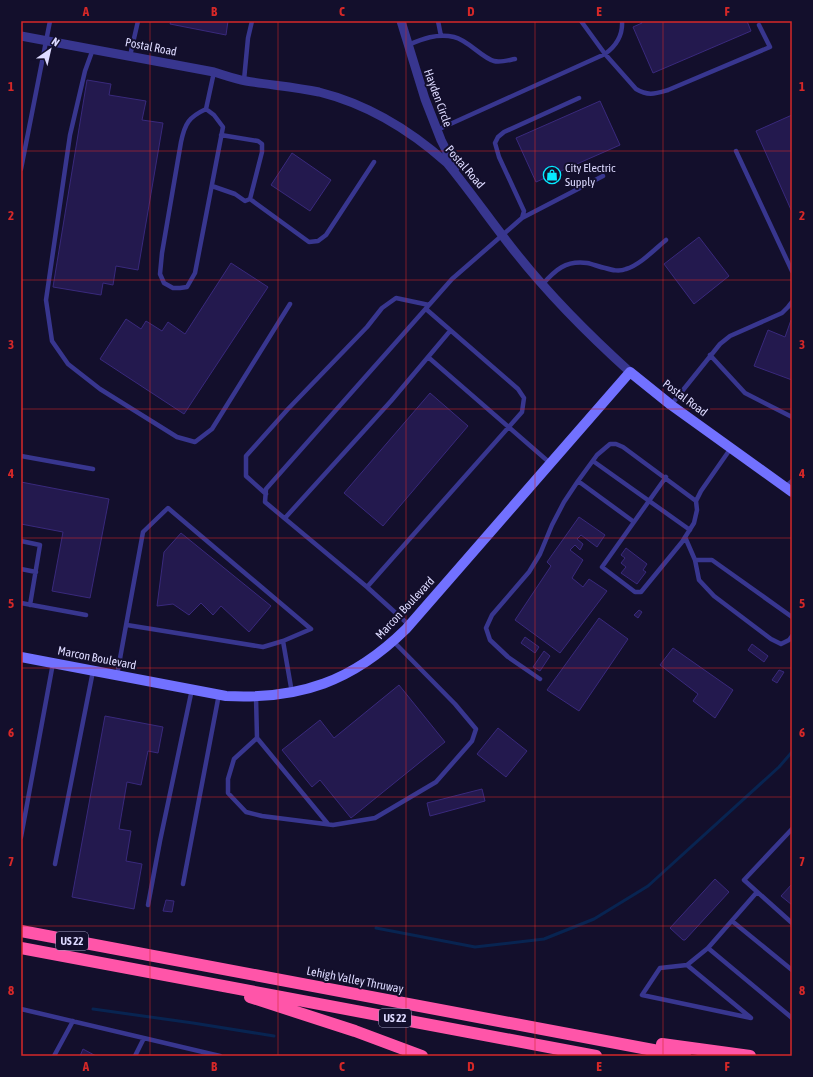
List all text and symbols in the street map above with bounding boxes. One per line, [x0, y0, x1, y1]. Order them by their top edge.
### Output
text: A [82, 4, 90, 19]
text: B [211, 4, 218, 19]
text: C [339, 4, 345, 19]
text: D [467, 4, 475, 19]
text: E [596, 4, 602, 19]
text: F [724, 4, 730, 19]
north arrow [30, 30, 70, 70]
text: N [50, 35, 62, 49]
street label: Postal Road [124, 35, 178, 59]
street label: Hayden Circle [421, 67, 455, 129]
text: 1 [8, 79, 14, 94]
text: 1 [799, 79, 805, 94]
street label: Postal Road [443, 143, 487, 191]
place label: City Electric Supply [565, 161, 616, 189]
shop icon: City Electric Supply [542, 165, 562, 185]
text: 2 [8, 208, 14, 223]
text: 2 [799, 208, 805, 223]
text: 3 [8, 337, 14, 352]
text: 3 [799, 337, 805, 352]
street label: Postal Road [660, 377, 710, 419]
text: 4 [7, 466, 14, 481]
text: 4 [798, 466, 805, 481]
street label: Marcon Boulevard [373, 574, 437, 642]
text: 5 [8, 596, 14, 611]
text: 5 [799, 596, 805, 611]
street label: Marcon Boulevard [56, 644, 138, 672]
text: 6 [8, 725, 14, 740]
text: 6 [799, 725, 805, 740]
text: 7 [8, 854, 14, 869]
text: 7 [799, 854, 805, 869]
road number: US 22 [56, 932, 88, 950]
street label: Lehigh Valley Thruway [305, 964, 405, 996]
text: 8 [8, 983, 14, 998]
text: 8 [799, 983, 805, 998]
road number: US 22 [379, 1009, 411, 1027]
text: A [82, 1059, 90, 1074]
text: B [211, 1059, 218, 1074]
text: C [339, 1059, 345, 1074]
text: D [467, 1059, 475, 1074]
text: E [596, 1059, 602, 1074]
text: F [724, 1059, 730, 1074]

